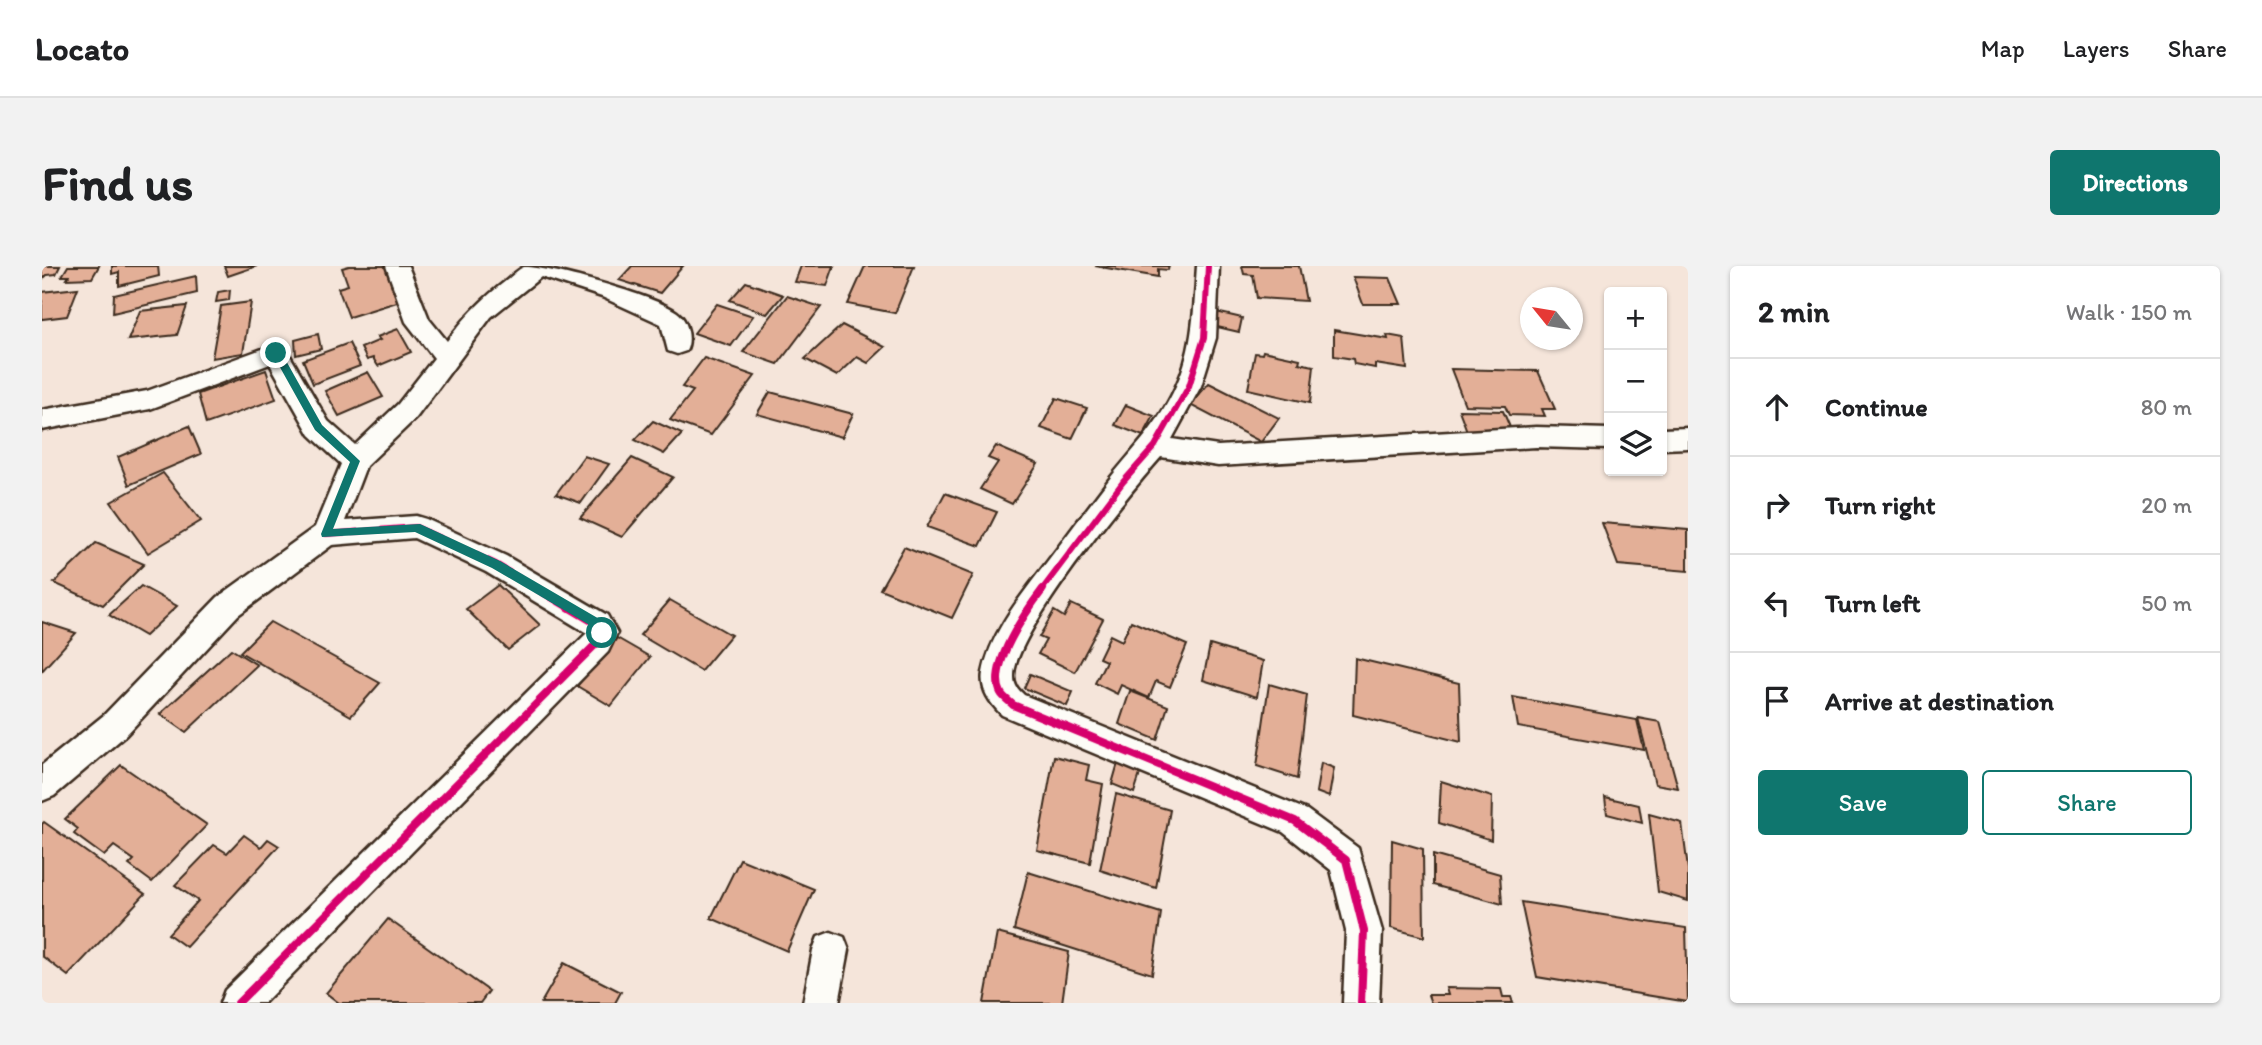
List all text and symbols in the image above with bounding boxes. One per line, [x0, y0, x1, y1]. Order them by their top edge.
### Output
text: Locato [35, 29, 129, 68]
text: Map [1981, 34, 2025, 63]
text: Layers [2063, 34, 2130, 63]
text: Share [2168, 34, 2227, 63]
button: Directions [2050, 150, 2220, 215]
text: Find us [42, 153, 193, 212]
north arrow [1520, 287, 1583, 350]
map controls [1604, 287, 1667, 476]
button: + [1604, 287, 1667, 350]
text: 2 min [1758, 293, 1829, 330]
text: Walk · 150 m [2066, 298, 2192, 326]
route end [260, 337, 291, 368]
button: − [1604, 350, 1667, 413]
icon: ahead [1758, 388, 1796, 426]
text: Continue [1825, 391, 1928, 423]
text: 80 m [2141, 393, 2192, 421]
button: layers [1604, 413, 1667, 476]
icon: right [1758, 486, 1796, 524]
text: Turn right [1825, 489, 1936, 521]
text: 20 m [2141, 491, 2192, 519]
icon: left [1758, 584, 1796, 622]
text: Turn left [1825, 587, 1921, 619]
text: 50 m [2141, 589, 2192, 617]
route start [586, 617, 617, 648]
icon: arrive [1758, 682, 1796, 720]
text: Arrive at destination [1825, 685, 2054, 717]
button: Save [1758, 770, 1968, 835]
button: Share [1982, 770, 2192, 835]

